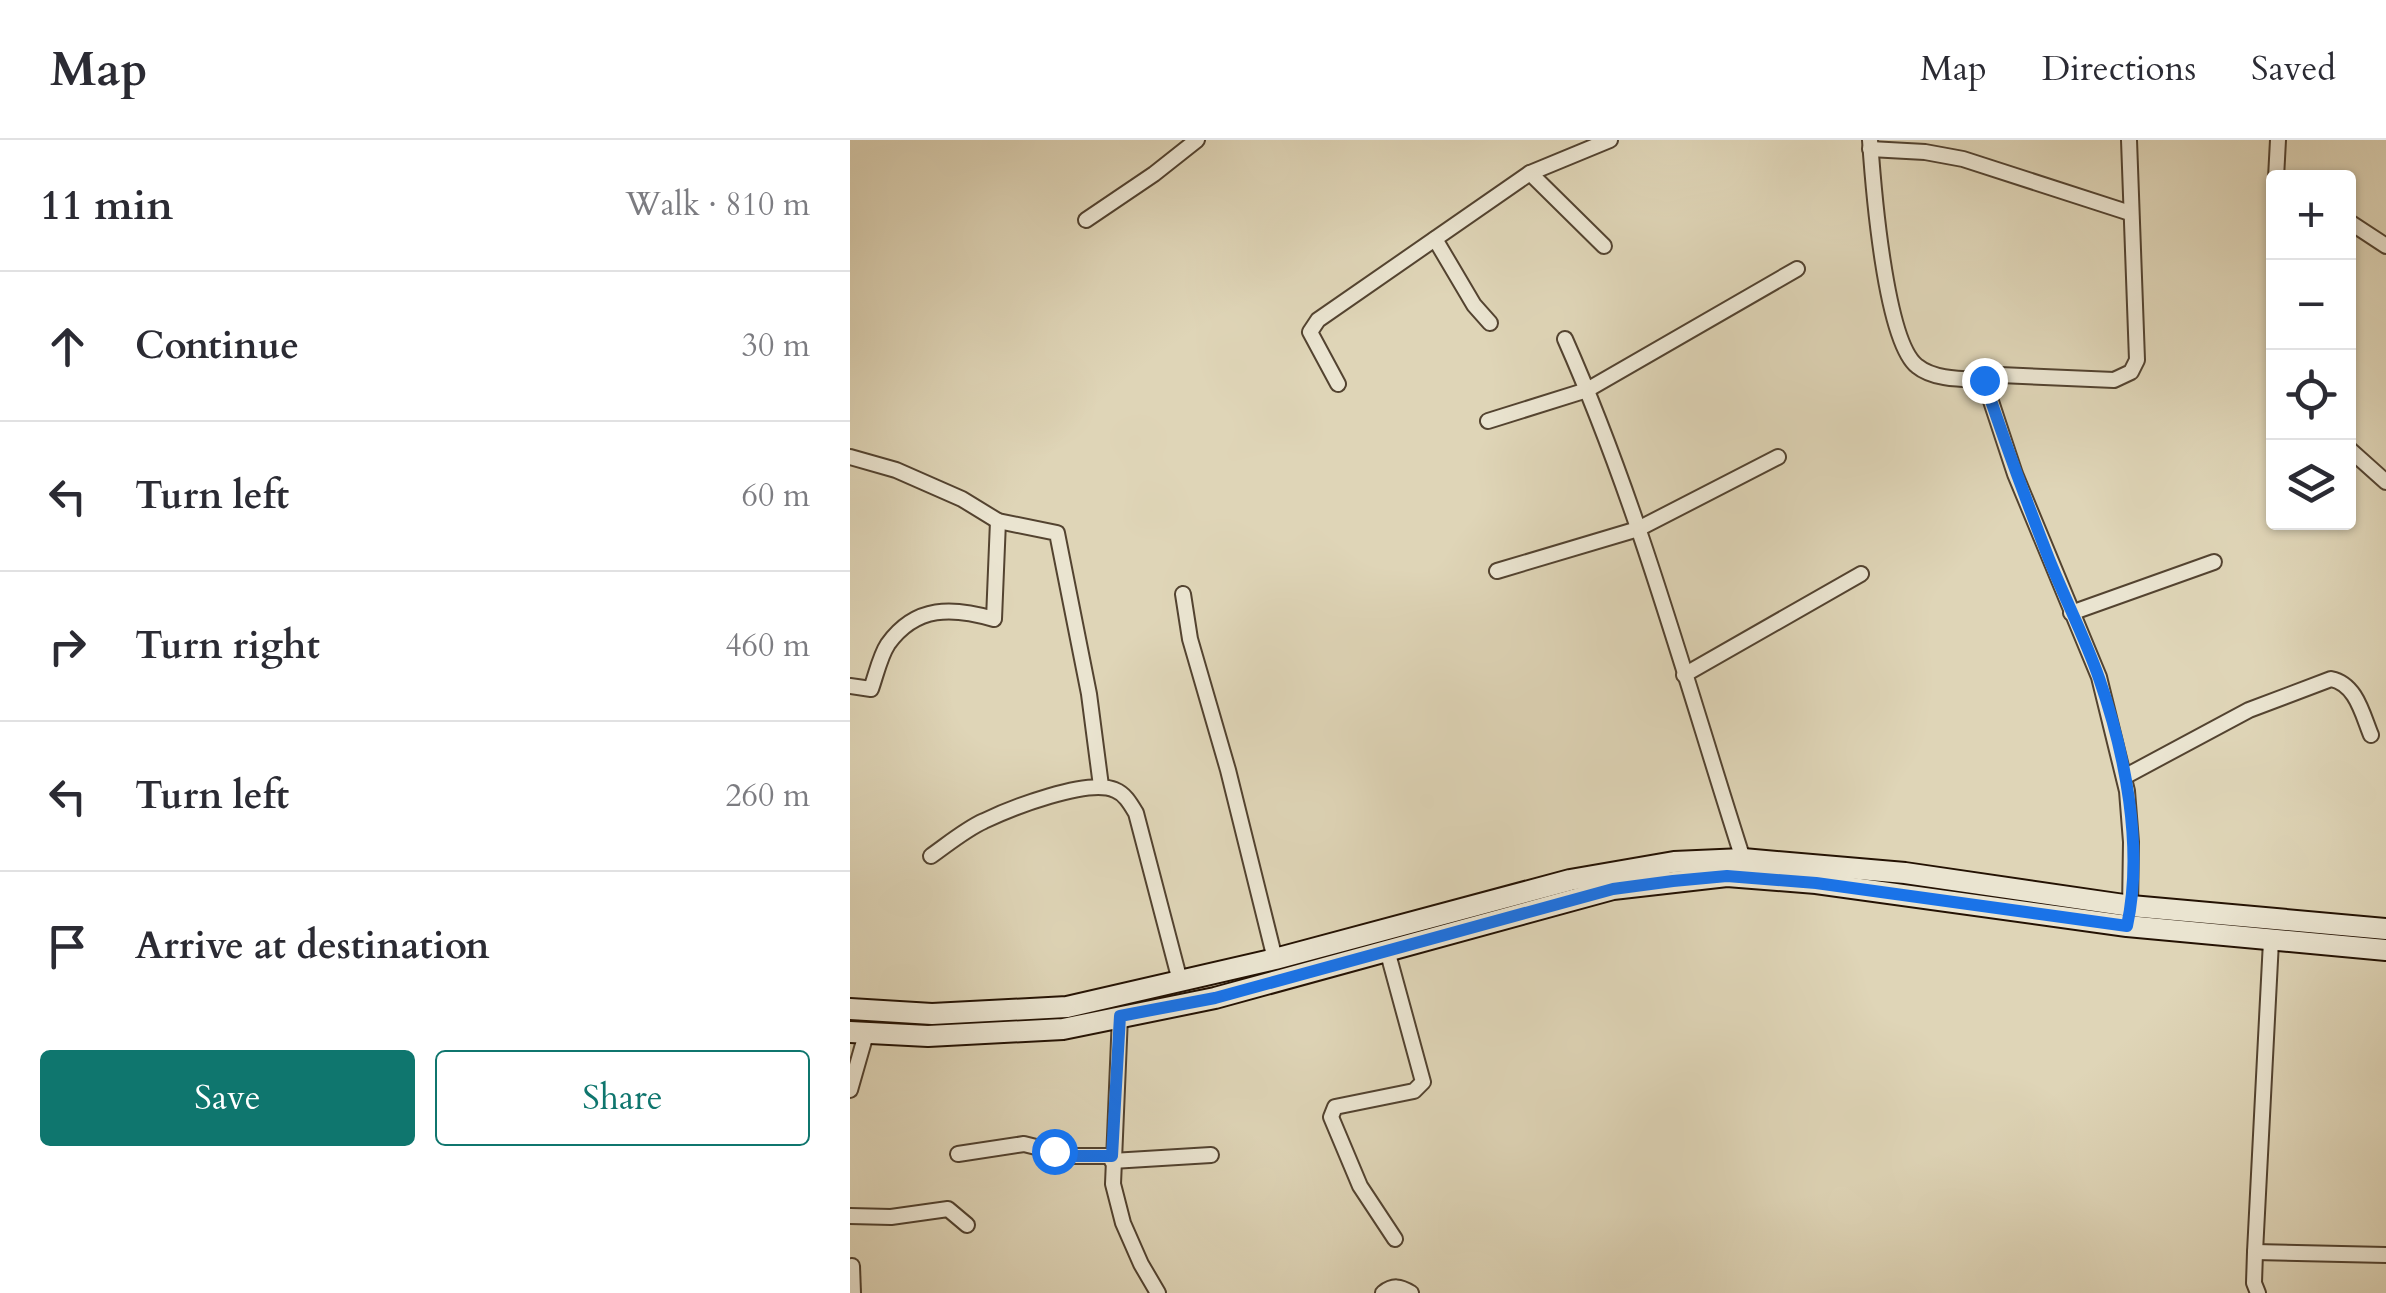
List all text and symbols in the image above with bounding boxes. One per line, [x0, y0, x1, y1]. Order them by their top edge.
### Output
text: Map [50, 37, 148, 102]
text: Map [1920, 45, 1987, 93]
text: Directions [2042, 45, 2196, 93]
text: Saved [2251, 45, 2336, 93]
map controls [2266, 170, 2356, 530]
button: + [2266, 170, 2356, 260]
text: 11 min [40, 177, 173, 234]
text: Walk · 810 m [625, 183, 810, 227]
button: − [2266, 260, 2356, 350]
icon: ahead [40, 319, 95, 374]
text: Continue [135, 320, 299, 372]
text: 30 m [742, 324, 810, 368]
button: locate [2266, 350, 2356, 440]
route end [1962, 358, 2008, 404]
button: layers [2266, 440, 2356, 530]
icon: left [40, 469, 95, 524]
text: Turn left [135, 470, 289, 522]
text: 60 m [742, 474, 810, 518]
icon: right [40, 619, 95, 674]
text: Turn right [135, 620, 320, 672]
text: 460 m [725, 624, 810, 668]
icon: left [40, 769, 95, 824]
text: Turn left [135, 770, 289, 822]
text: 260 m [725, 774, 810, 818]
icon: arrive [40, 919, 95, 974]
text: Arrive at destination [135, 920, 490, 972]
button: Save [40, 1050, 415, 1146]
button: Share [435, 1050, 810, 1146]
route start [1032, 1129, 1078, 1175]

